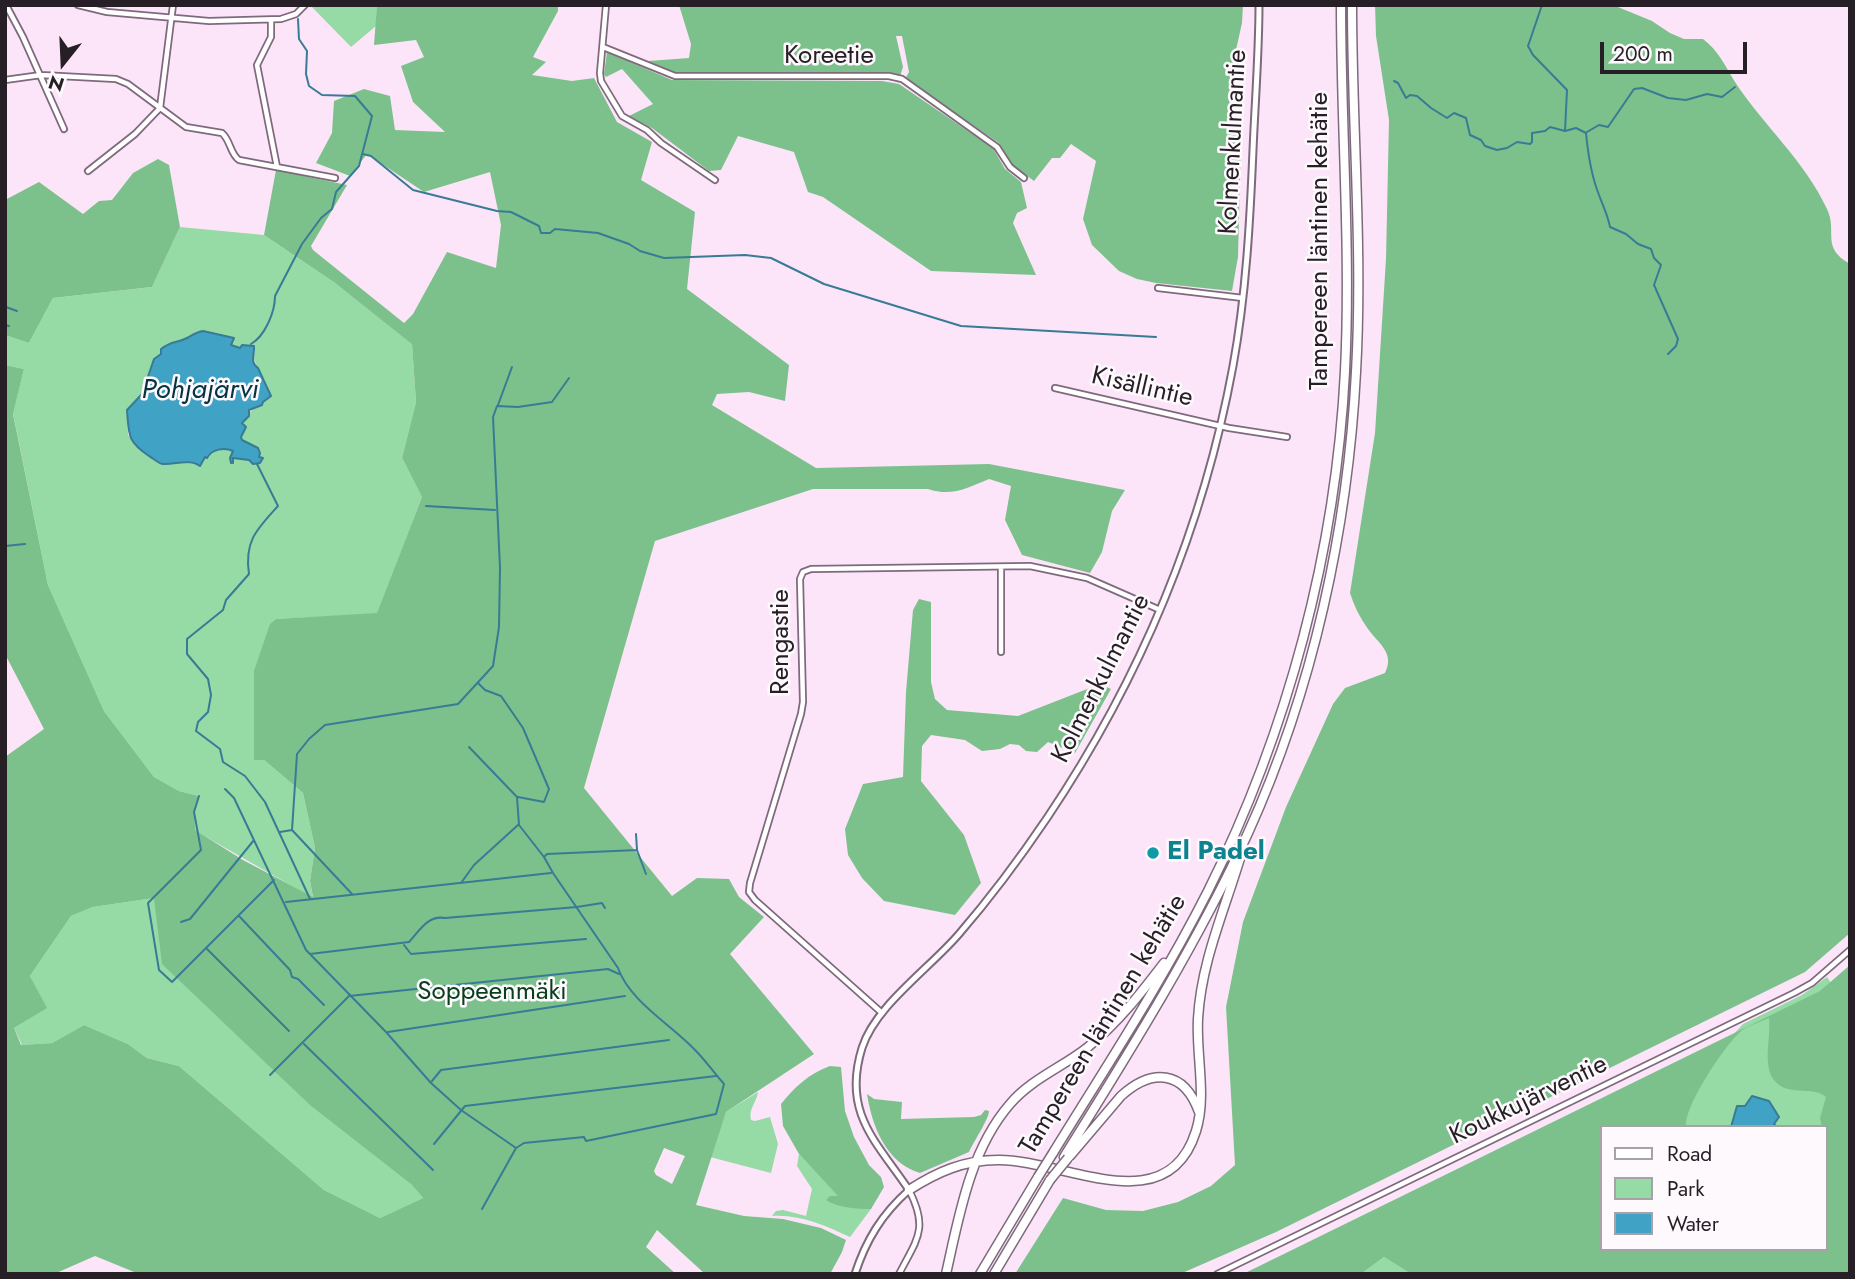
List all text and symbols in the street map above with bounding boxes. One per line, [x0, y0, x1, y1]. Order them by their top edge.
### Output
north arrow [28, 28, 98, 98]
scale bar [1603, 28, 1750, 72]
text: 200 m [1613, 39, 1673, 69]
street label: Koreetie [784, 41, 874, 73]
street label: Kolmenkulmantie [1214, 49, 1254, 235]
text: N [45, 68, 68, 99]
street label: Tampereen läntinen kehätie [1305, 92, 1337, 390]
street label: Kisällintie [1088, 361, 1196, 415]
water label: Pohjajärvi [142, 374, 258, 408]
street label: Rengastie [766, 589, 798, 695]
street label: Kolmenkulmantie [1046, 589, 1158, 769]
place label: El Padel [1167, 837, 1265, 869]
marker: El Padel [1145, 845, 1161, 861]
street label: Tampereen läntinen kehätie [1014, 889, 1194, 1161]
park label: Soppeenmäki [417, 977, 567, 1009]
street label: Koukkujärventie [1445, 1049, 1613, 1153]
legend [1600, 1125, 1827, 1251]
text: Road [1667, 1139, 1712, 1169]
text: Park [1667, 1174, 1704, 1204]
text: Water [1667, 1209, 1719, 1239]

